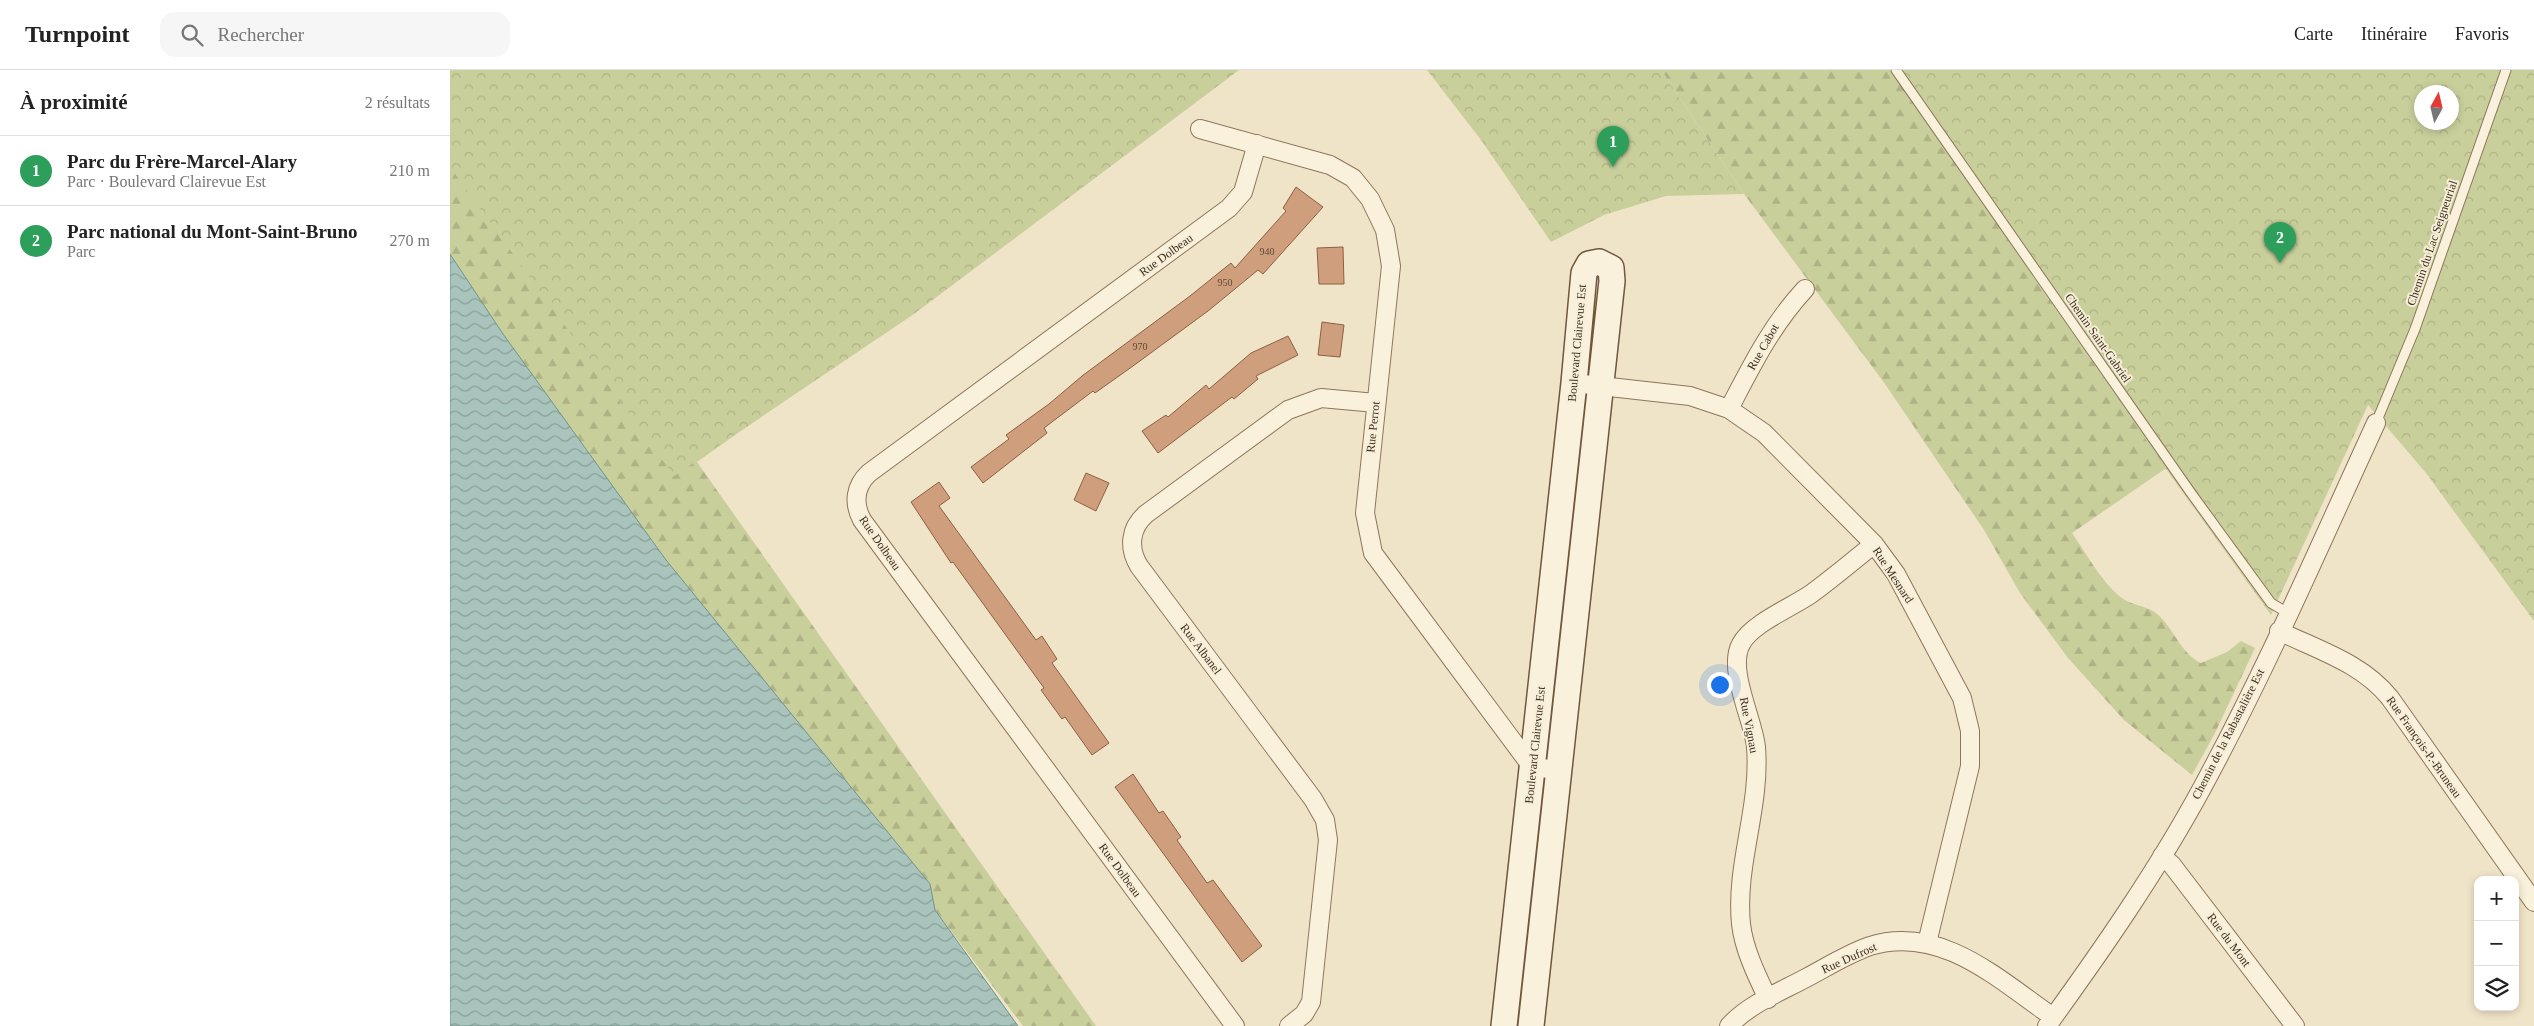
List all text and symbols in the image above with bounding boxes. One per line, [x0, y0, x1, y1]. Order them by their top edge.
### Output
search box [160, 12, 510, 57]
text: Turnpoint [25, 21, 130, 47]
icon: search [178, 21, 206, 49]
text: Rechercher [218, 24, 304, 45]
text: Carte [2294, 24, 2333, 44]
text: Itinéraire [2361, 24, 2427, 44]
text: Favoris [2455, 24, 2509, 44]
north arrow [2414, 85, 2459, 130]
text: À proximité [20, 90, 128, 114]
text: 2 résultats [365, 94, 430, 111]
pin: 1 [1597, 126, 1629, 167]
text: Parc du Frère-Marcel-Alary [67, 151, 297, 172]
text: 1 [32, 162, 40, 179]
text: 210 m [390, 162, 430, 179]
text: Parc · Boulevard Clairevue Est [67, 173, 266, 190]
street label: Chemin du Lac Seigneurial [2404, 178, 2460, 308]
text: Parc national du Mont-Saint-Bruno [67, 221, 358, 242]
pin: 2 [2264, 222, 2296, 263]
street label: Rue Dolbeau [1136, 231, 1196, 279]
text: 2 [32, 232, 40, 249]
text: 270 m [390, 232, 430, 249]
text: Parc [67, 243, 95, 260]
house number: 940 [1260, 246, 1275, 257]
house number: 950 [1218, 277, 1233, 288]
street label: Boulevard Clairevue Est [1565, 283, 1589, 402]
street label: Chemin Saint-Gabriel [2062, 291, 2134, 386]
street label: Rue Cabot [1744, 321, 1782, 373]
house number: 970 [1133, 341, 1148, 352]
street label: Rue Perrot [1363, 400, 1383, 453]
street label: Rue Dolbeau [856, 513, 904, 573]
street label: Rue Mesnard [1870, 544, 1916, 606]
street label: Rue Albanel [1177, 621, 1225, 678]
street label: Chemin de la Rabastalière Est [2189, 666, 2267, 802]
your location [1707, 672, 1733, 698]
street label: Boulevard Clairevue Est [1522, 685, 1548, 804]
street label: Rue François-P.-Bruneau [2384, 694, 2464, 800]
street label: Rue Vignau [1737, 696, 1761, 754]
street label: Rue Dolbeau [1096, 840, 1144, 900]
map controls [2474, 876, 2519, 1011]
button: + [2474, 876, 2519, 921]
street label: Rue du Mont [2204, 910, 2254, 970]
button: − [2474, 921, 2519, 966]
street label: Rue Dufrost [1819, 939, 1879, 976]
button: layers [2474, 966, 2519, 1011]

